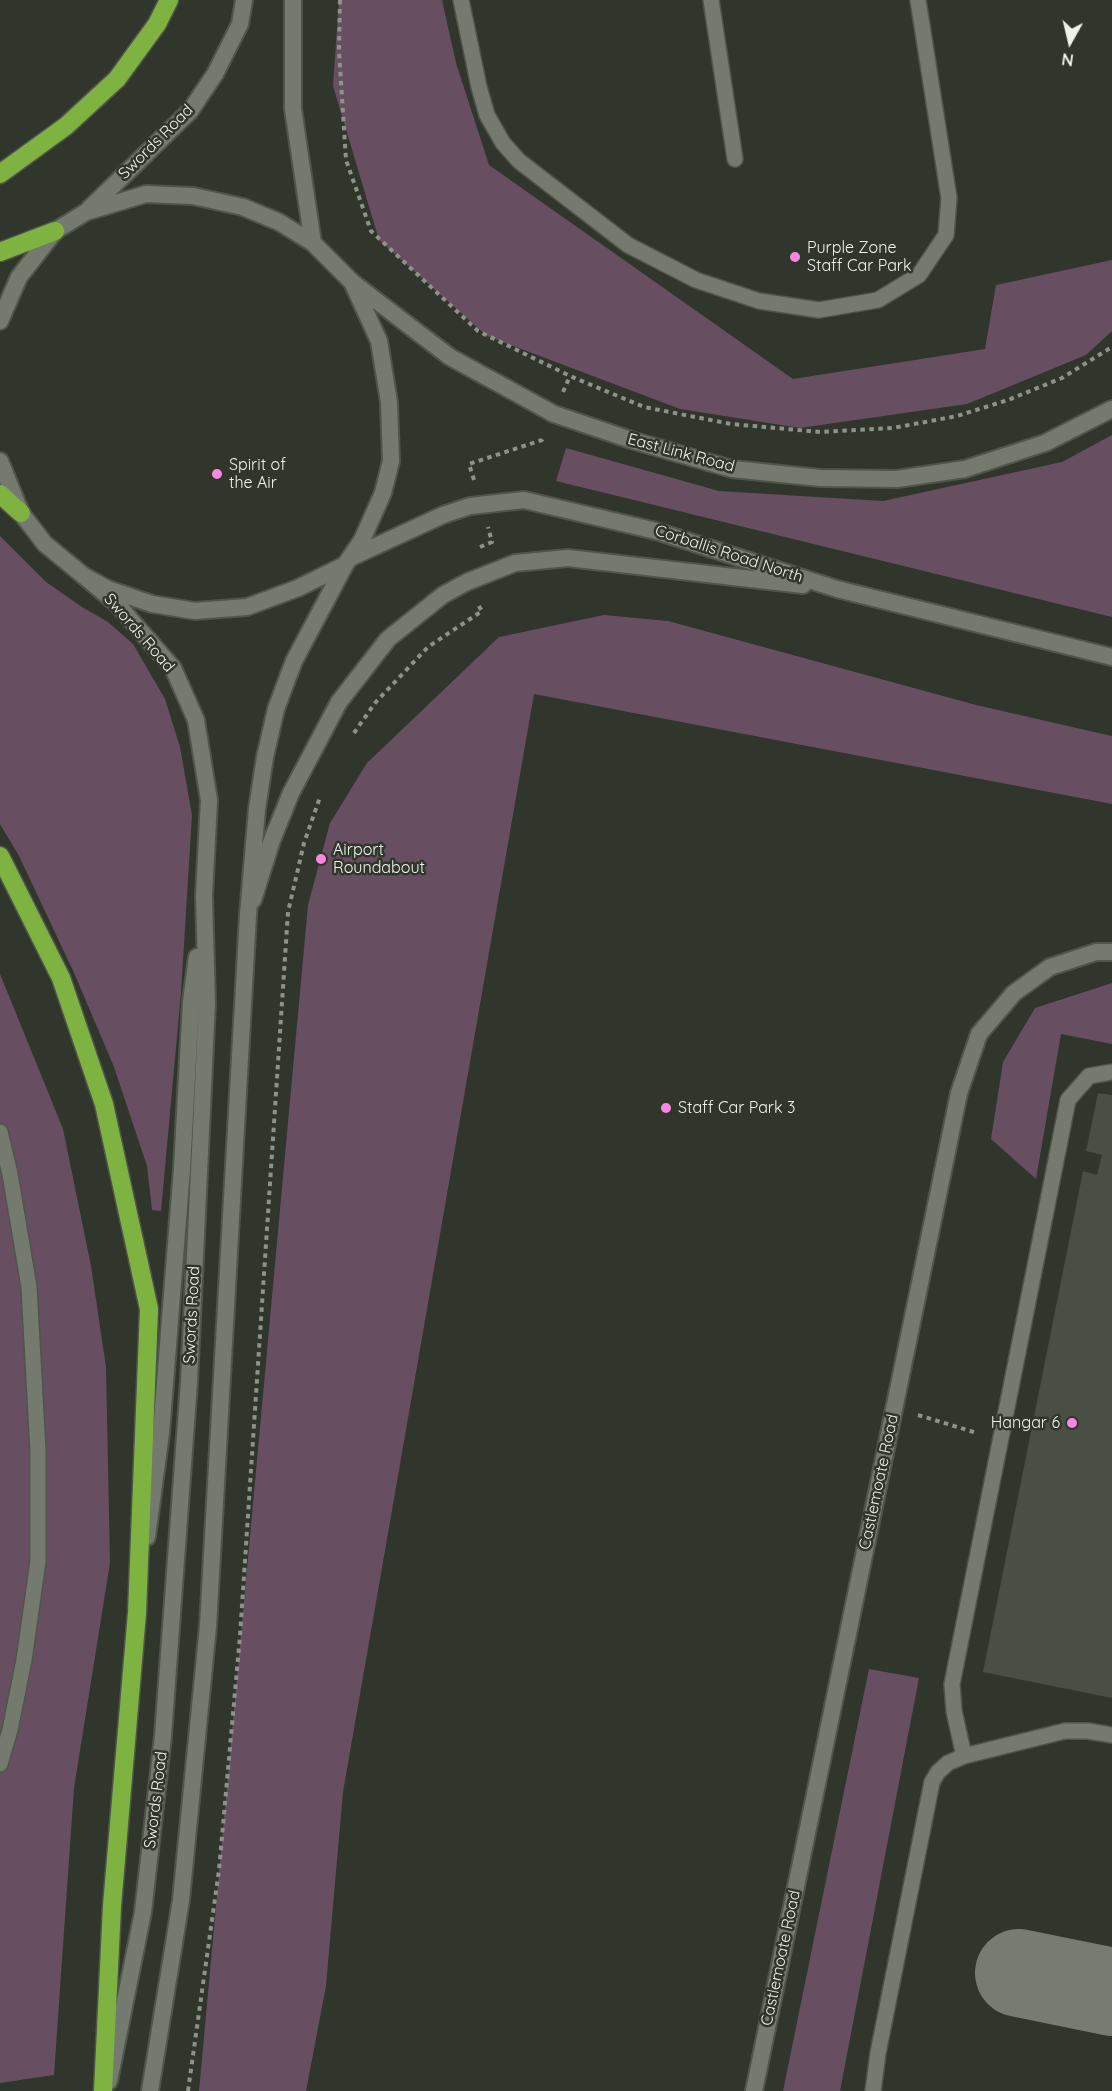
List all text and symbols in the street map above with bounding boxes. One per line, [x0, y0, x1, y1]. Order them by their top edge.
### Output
north arrow [1040, 12, 1100, 72]
text: N [1060, 49, 1075, 71]
street label: Swords Road [115, 101, 197, 183]
place label: Purple Zone Staff Car Park [807, 238, 912, 276]
marker: Purple Zone Staff Car Park [788, 250, 802, 264]
street label: East Link Road [625, 430, 737, 476]
place label: Spirit of the Air [229, 455, 286, 493]
marker: Spirit of the Air [210, 467, 224, 481]
street label: Corballis Road North [653, 521, 805, 587]
street label: Swords Road [100, 590, 178, 676]
place label: Airport Roundabout [333, 840, 425, 878]
marker: Airport Roundabout [314, 852, 328, 866]
place label: Staff Car Park 3 [678, 1098, 795, 1118]
marker: Staff Car Park 3 [659, 1101, 673, 1115]
street label: Swords Road [180, 1266, 204, 1364]
street label: Castlemoate Road [855, 1412, 903, 1552]
place label: Hangar 6 [991, 1413, 1060, 1433]
marker: Hangar 6 [1065, 1416, 1079, 1430]
street label: Swords Road [141, 1750, 171, 1850]
street label: Castlemoate Road [757, 1888, 805, 2028]

